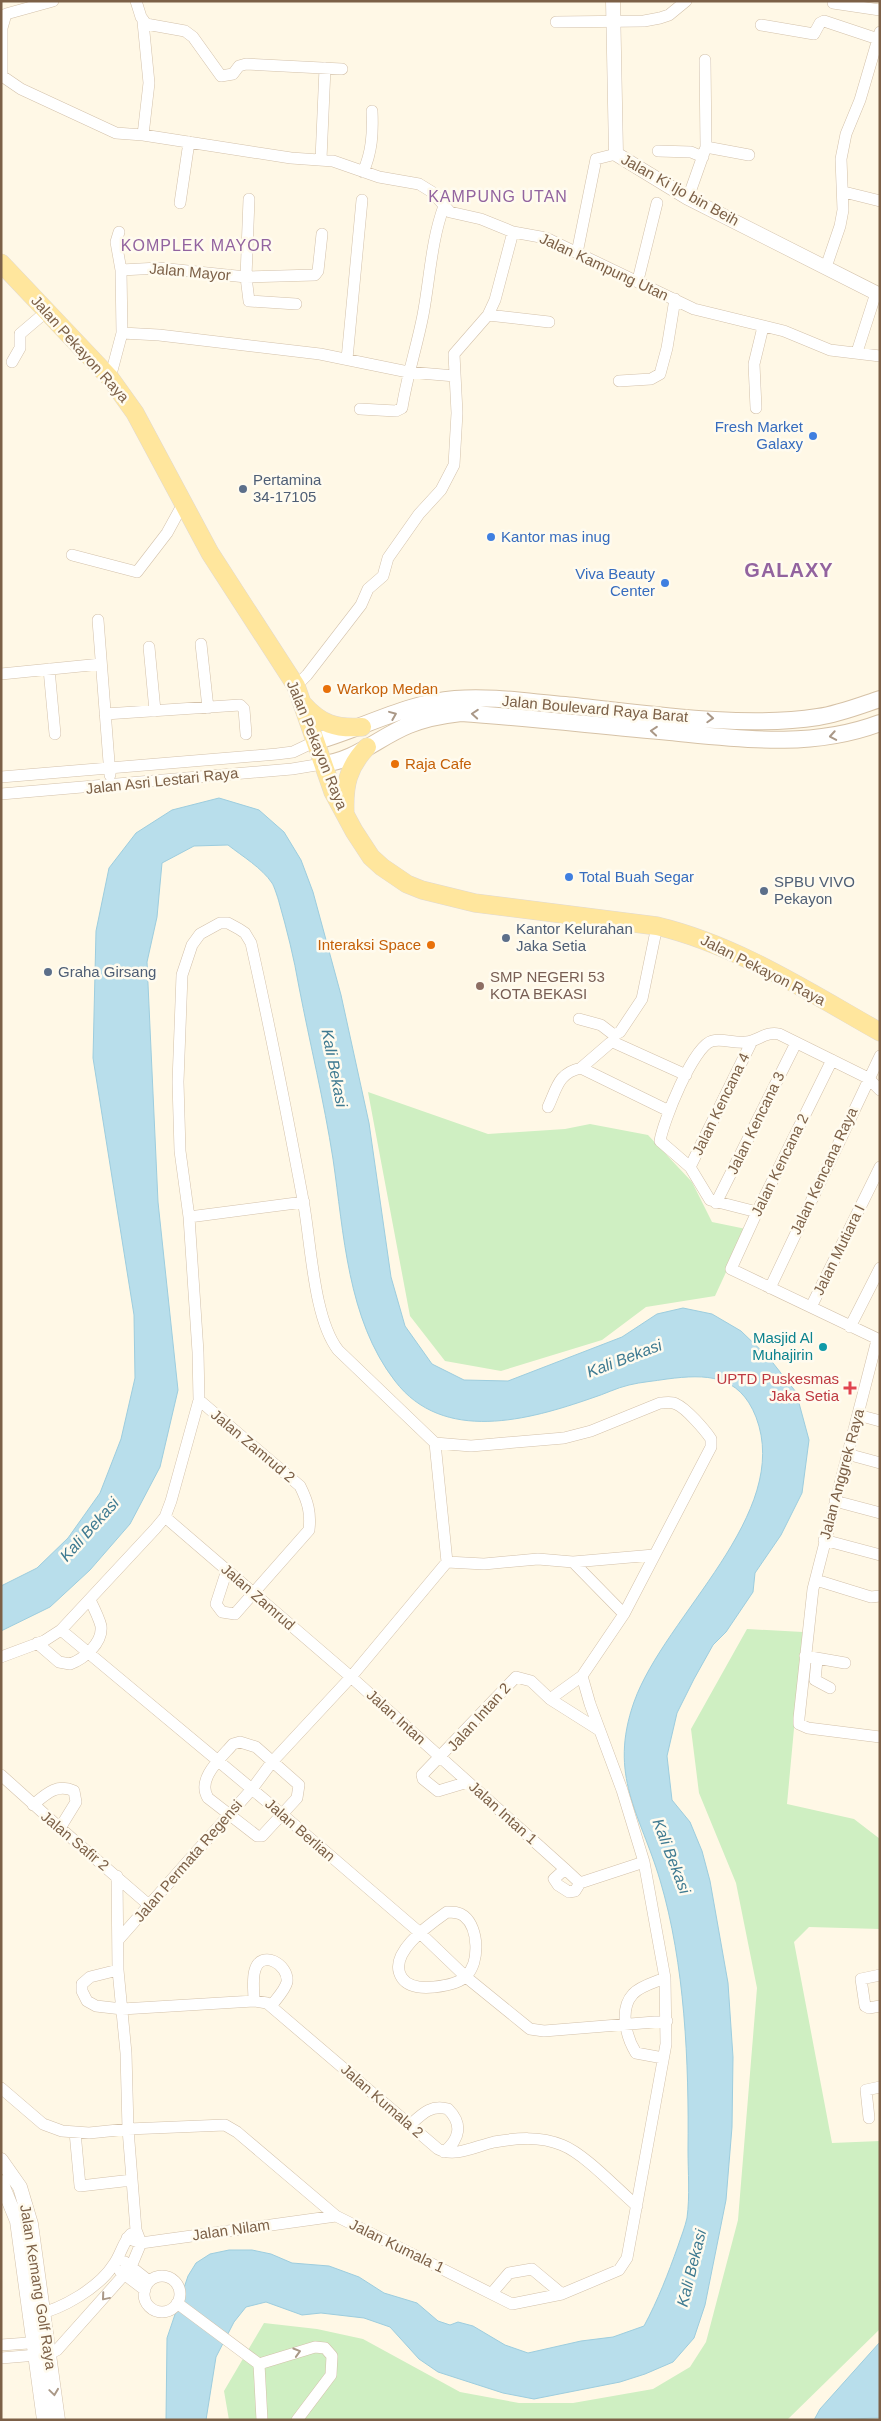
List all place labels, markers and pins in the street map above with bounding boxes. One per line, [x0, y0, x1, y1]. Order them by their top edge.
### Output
place label: Fresh Market Galaxy [715, 418, 804, 452]
marker: Fresh Market Galaxy [807, 430, 819, 442]
place label: Pertamina 34-17105 [253, 471, 322, 505]
marker: Pertamina 34-17105 [237, 483, 249, 495]
place label: Kantor mas inug [501, 528, 610, 545]
marker: Kantor mas inug [485, 531, 497, 543]
place label: Viva Beauty Center [575, 565, 655, 599]
marker: Viva Beauty Center [659, 577, 671, 589]
place label: Warkop Medan [337, 680, 438, 697]
marker: Warkop Medan [321, 683, 333, 695]
place label: Raja Cafe [405, 755, 472, 772]
marker: Raja Cafe [389, 758, 401, 770]
place label: Total Buah Segar [579, 868, 694, 885]
marker: Total Buah Segar [563, 871, 575, 883]
place label: SPBU VIVO Pekayon [774, 873, 855, 907]
marker: SPBU VIVO Pekayon [758, 885, 770, 897]
place label: Kantor Kelurahan Jaka Setia [516, 920, 633, 954]
marker: Kantor Kelurahan Jaka Setia [500, 932, 512, 944]
place label: Interaksi Space [318, 936, 421, 953]
marker: Interaksi Space [425, 939, 437, 951]
place label: Graha Girsang [58, 963, 156, 980]
marker: Graha Girsang [42, 966, 54, 978]
place label: SMP NEGERI 53 KOTA BEKASI [490, 968, 605, 1002]
marker: SMP NEGERI 53 KOTA BEKASI [474, 980, 486, 992]
place label: Masjid Al Muhajirin [752, 1329, 813, 1363]
marker: Masjid Al Muhajirin [817, 1341, 829, 1353]
place label: UPTD Puskesmas Jaka Setia [716, 1370, 840, 1404]
marker: UPTD Puskesmas Jaka Setia [843, 1381, 857, 1395]

